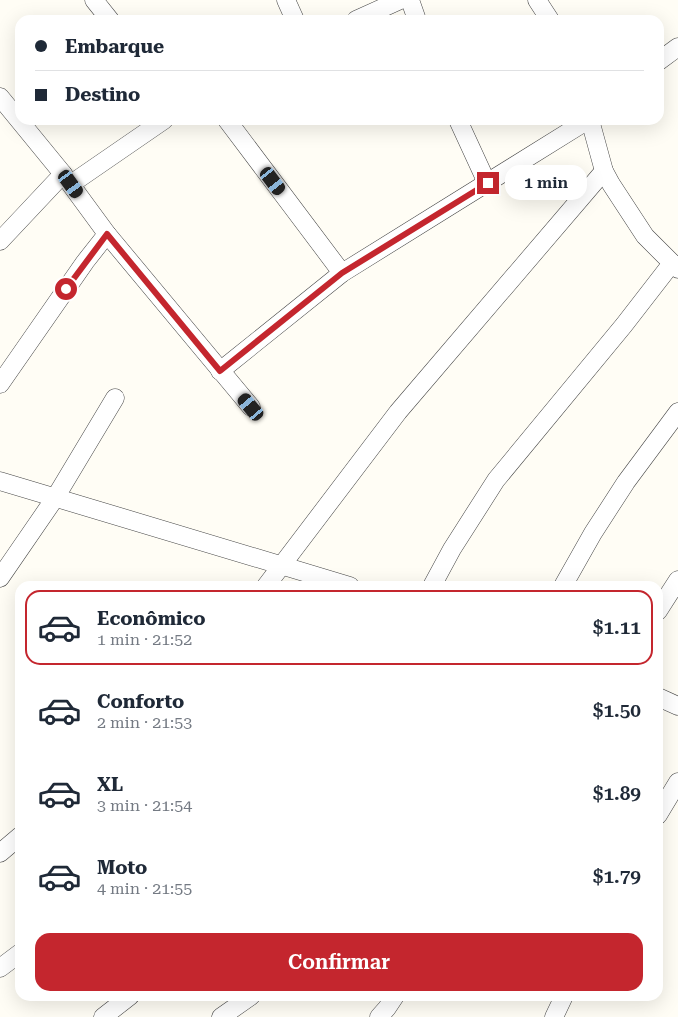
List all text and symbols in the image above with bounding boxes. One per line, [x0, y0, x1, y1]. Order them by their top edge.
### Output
text: Embarque [65, 35, 164, 58]
text: Destino [65, 83, 140, 106]
car [257, 165, 288, 197]
callout: 1 min [506, 166, 588, 200]
car [56, 167, 85, 201]
route end [477, 172, 499, 194]
text: 1 min [524, 173, 568, 192]
route start [55, 278, 77, 300]
car [235, 391, 266, 423]
icon: car [37, 605, 82, 650]
text: Econômico [97, 607, 205, 630]
text: $1.11 [593, 616, 641, 639]
text: 1 min · 21:52 [97, 630, 192, 649]
icon: car [37, 688, 82, 733]
text: Conforto [97, 690, 184, 713]
text: $1.50 [593, 699, 641, 722]
text: 2 min · 21:53 [97, 713, 192, 732]
icon: car [37, 771, 82, 816]
text: XL [97, 773, 123, 796]
text: $1.89 [593, 782, 641, 805]
text: 3 min · 21:54 [97, 796, 192, 815]
icon: car [37, 854, 82, 899]
text: Moto [97, 856, 147, 879]
text: $1.79 [593, 865, 641, 888]
text: 4 min · 21:55 [97, 879, 192, 898]
button: Confirmar [35, 933, 643, 991]

